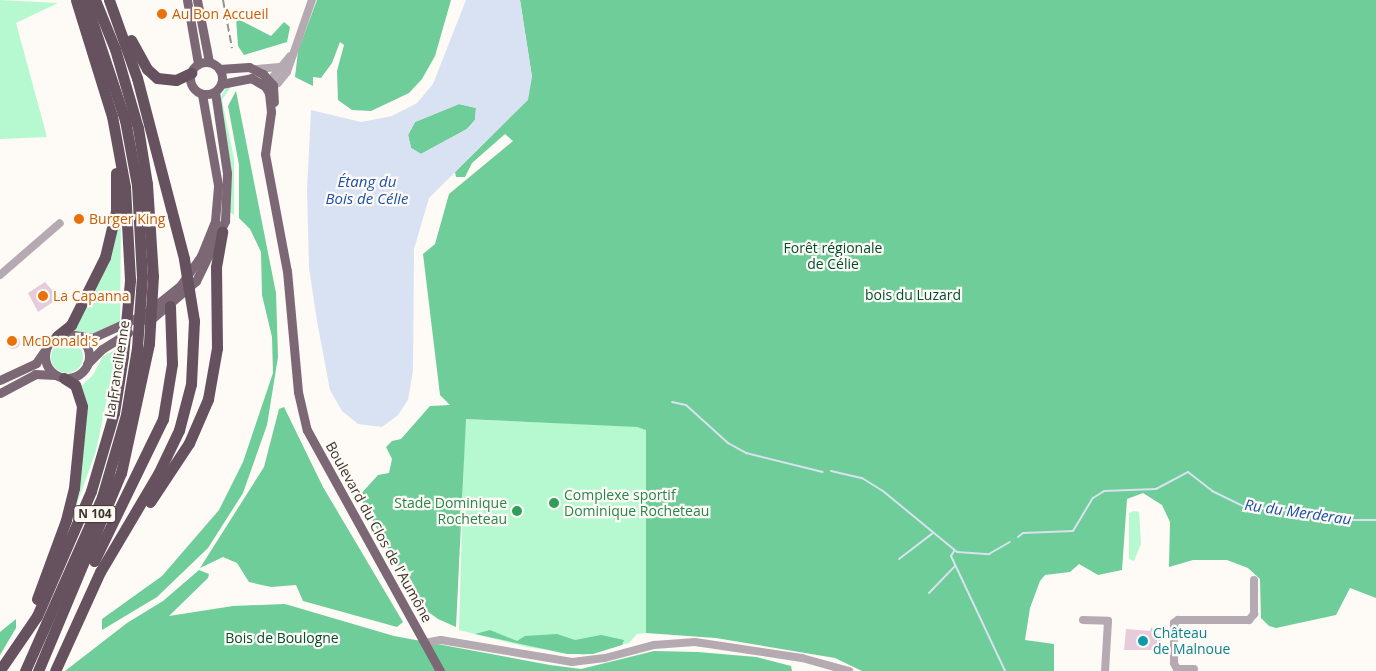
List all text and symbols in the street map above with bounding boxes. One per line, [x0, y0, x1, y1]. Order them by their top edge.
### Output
place label: Au Bon Accueil [172, 6, 269, 22]
marker: Au Bon Accueil [156, 8, 168, 20]
water label: Étang du Bois de Célie [326, 172, 408, 207]
place label: Burger King [89, 211, 165, 227]
marker: Burger King [73, 213, 85, 225]
park label: Forêt régionale de Célie [784, 240, 882, 272]
park label: bois du Luzard [865, 287, 961, 303]
place label: La Capanna [53, 288, 130, 304]
marker: La Capanna [37, 290, 49, 302]
street label: La Francilienne [101, 319, 133, 419]
place label: McDonald's [22, 333, 98, 349]
marker: McDonald's [6, 335, 18, 347]
street label: Boulevard du Clos de l'Aumône [322, 439, 436, 625]
place label: Complexe sportif Dominique Rocheteau [564, 487, 709, 520]
place label: Stade Dominique Rocheteau [394, 495, 507, 528]
water label: Ru du Merderau [1244, 496, 1352, 528]
marker: Complexe sportif Dominique Rocheteau [548, 497, 560, 509]
road number: N 104 [72, 504, 118, 524]
marker: Stade Dominique Rocheteau [511, 505, 523, 517]
place label: Château de Malnoue [1153, 625, 1230, 658]
park label: Bois de Boulogne [225, 630, 339, 646]
marker: Château de Malnoue [1137, 635, 1149, 647]

